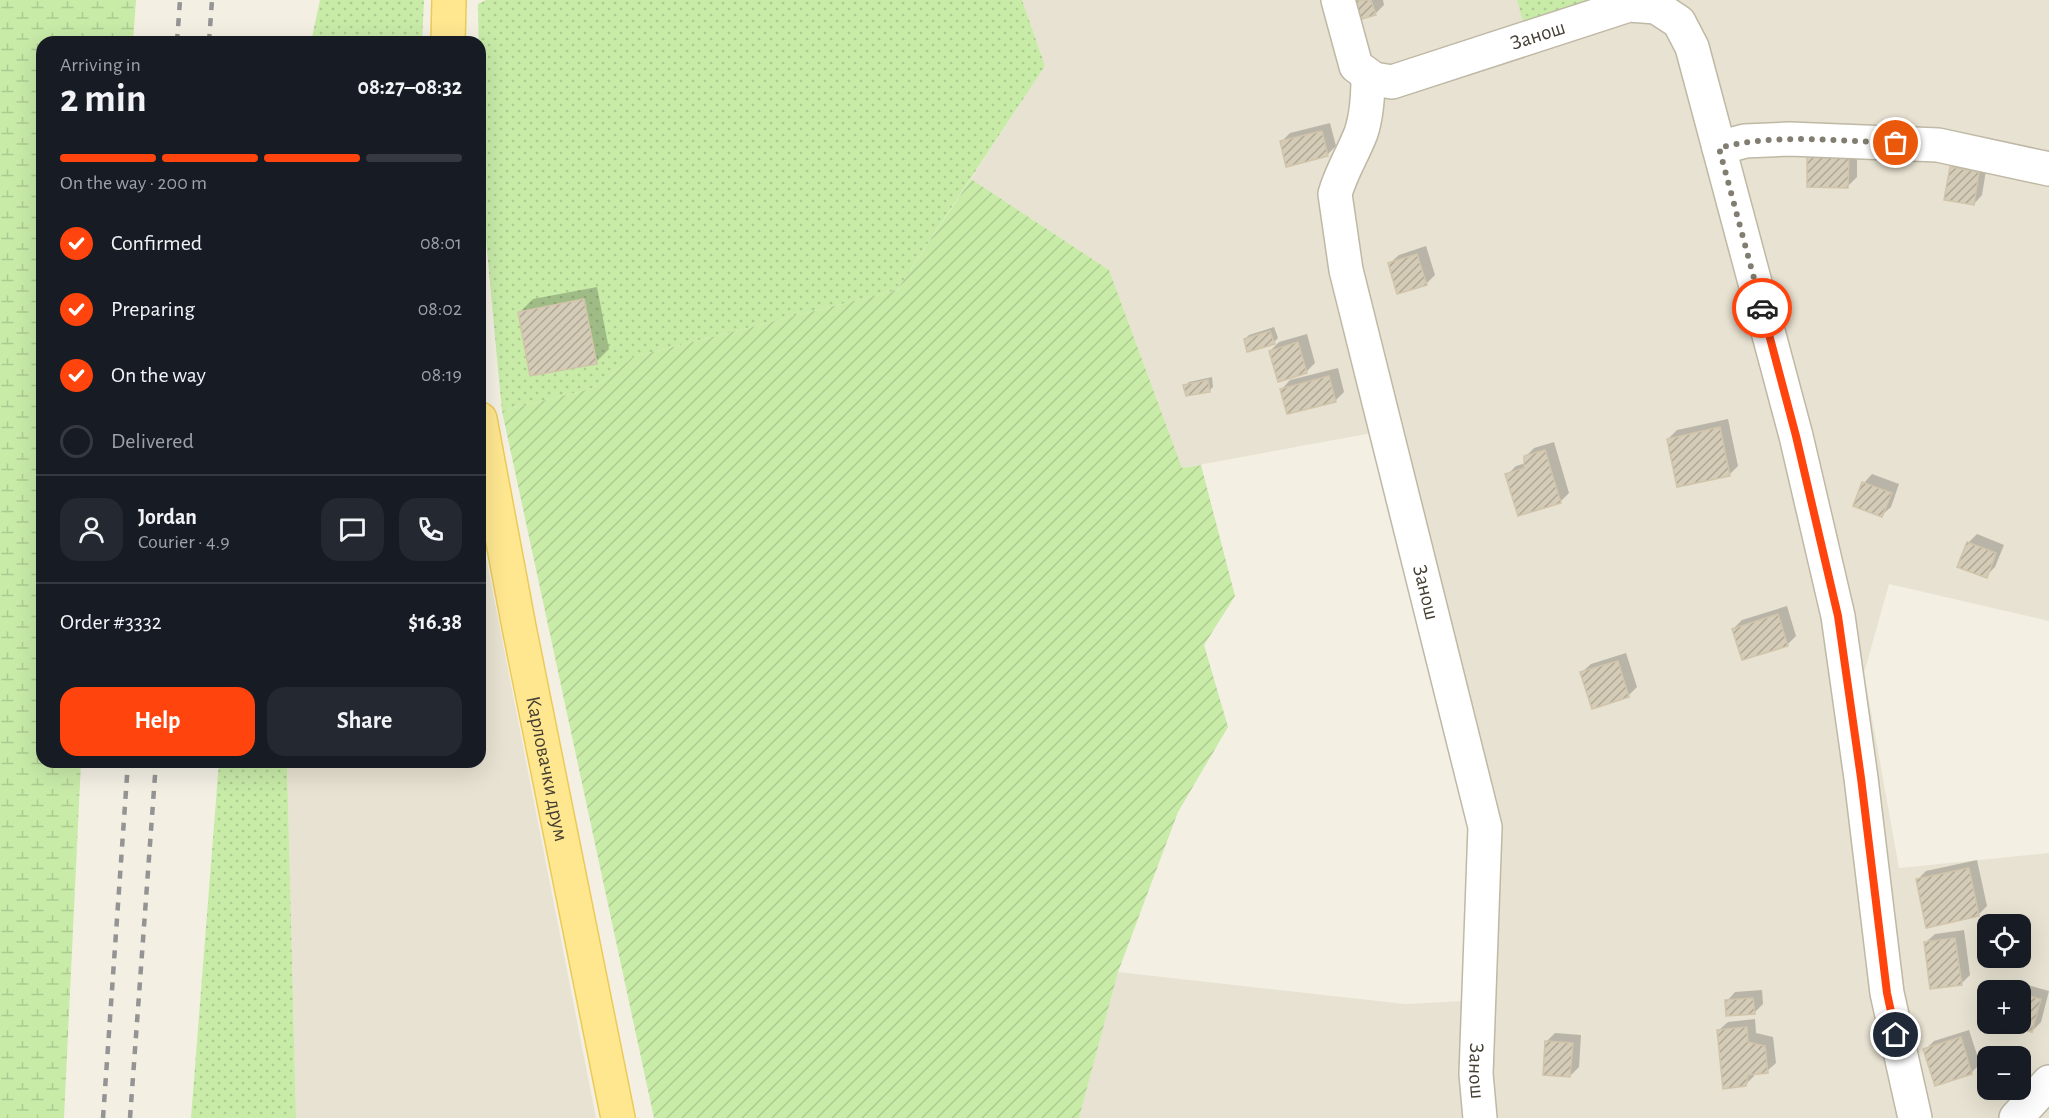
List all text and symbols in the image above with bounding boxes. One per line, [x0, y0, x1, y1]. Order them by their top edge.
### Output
street label: Занош [1508, 16, 1568, 53]
text: Arriving in [60, 55, 141, 75]
text: 08:27–08:32 [357, 76, 462, 98]
text: 2 min [60, 80, 147, 119]
pin [1870, 117, 1921, 168]
icon: bag [1879, 126, 1912, 159]
text: On the way · 200 m [60, 173, 207, 193]
icon: check [60, 227, 93, 260]
text: Confirmed [111, 232, 202, 254]
text: 08:01 [420, 233, 462, 253]
courier [1732, 278, 1792, 338]
icon: car [1746, 292, 1779, 325]
icon: check [60, 293, 93, 326]
text: Preparing [111, 298, 195, 320]
text: 08:02 [418, 299, 462, 319]
icon: check [60, 359, 93, 392]
text: On the way [111, 364, 206, 386]
text: 08:19 [421, 365, 462, 385]
text: Delivered [111, 430, 194, 452]
button: person [60, 498, 123, 561]
button: chat [321, 498, 384, 561]
button: phone [399, 498, 462, 561]
text: Jordan [138, 506, 197, 528]
text: Courier · 4.9 [138, 532, 230, 552]
street label: Занош [1409, 562, 1443, 622]
text: Order #3332 [60, 611, 162, 633]
text: $16.38 [408, 611, 462, 633]
button: Help [60, 687, 255, 756]
button: Share [267, 687, 462, 756]
street label: Карловачки друм [523, 694, 572, 843]
map controls [1977, 914, 2031, 1100]
button: locate [1977, 914, 2031, 968]
button: + [1977, 980, 2031, 1034]
pin [1870, 1009, 1921, 1060]
icon: home [1879, 1018, 1912, 1051]
street label: Занош [1466, 1042, 1489, 1100]
button: − [1977, 1046, 2031, 1100]

